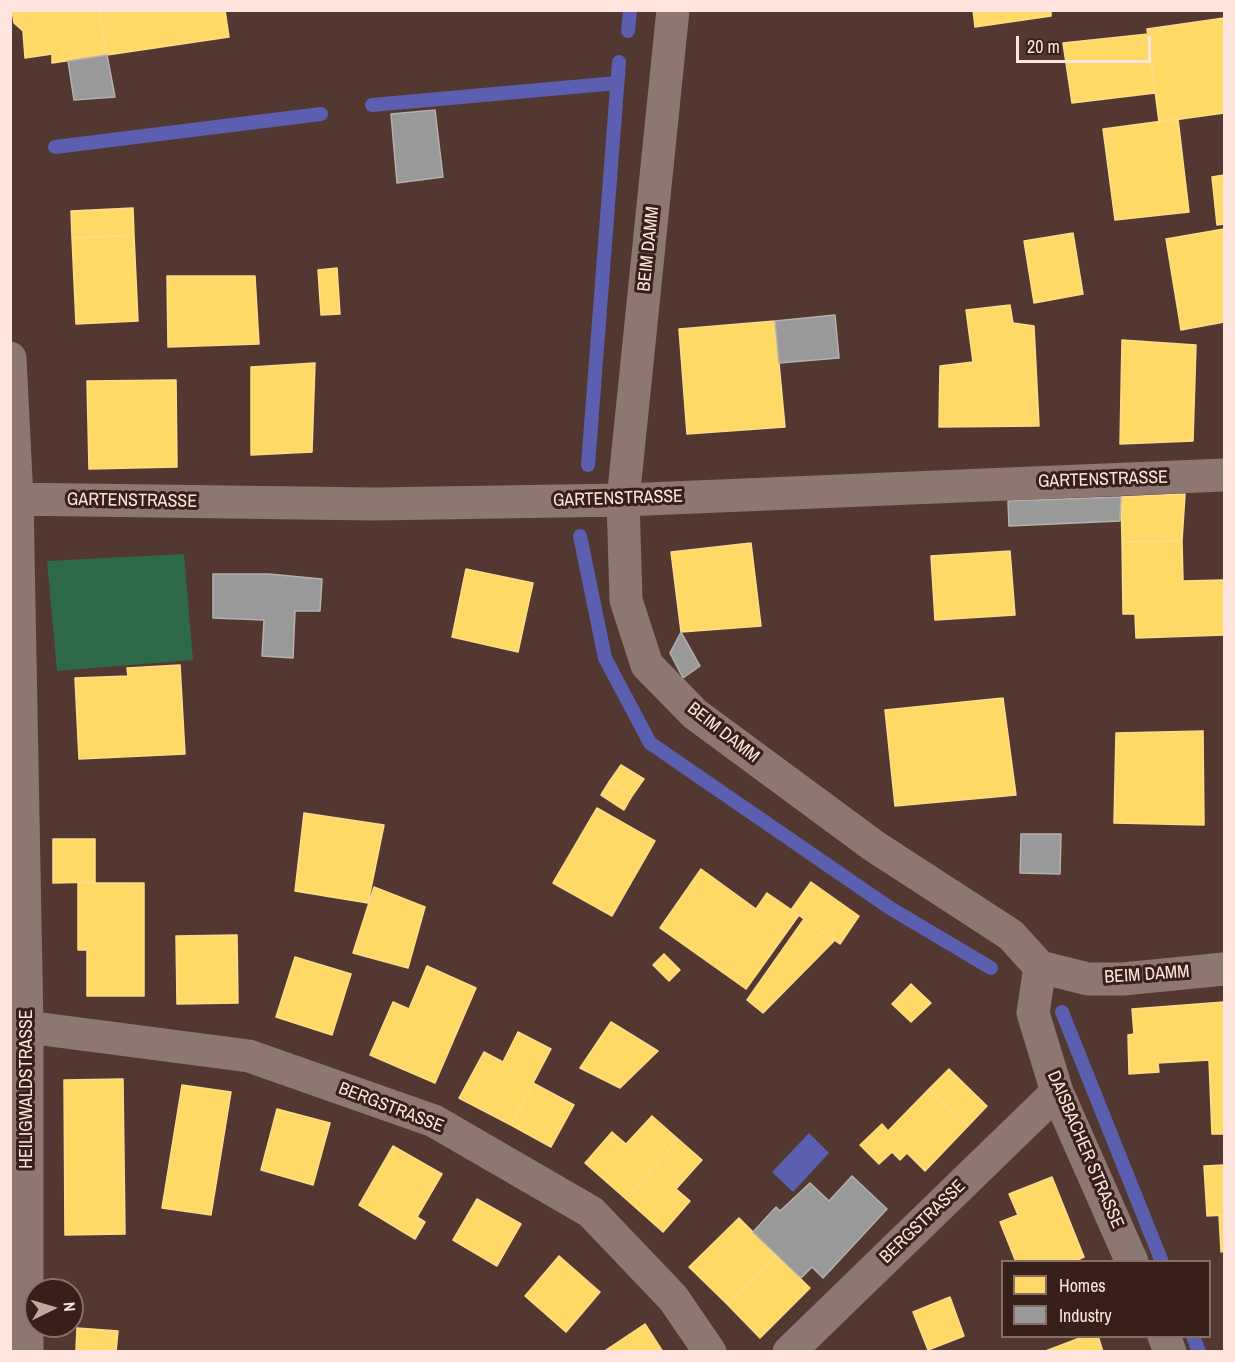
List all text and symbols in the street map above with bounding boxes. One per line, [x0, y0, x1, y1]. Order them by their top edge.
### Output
scale bar [1019, 24, 1154, 62]
text: 20 m [1027, 34, 1060, 59]
street label: BEIM DAMM [634, 205, 664, 293]
street label: GARTENSTRASSE [1038, 467, 1168, 493]
street label: GARTENSTRASSE [553, 486, 683, 512]
street label: GARTENSTRASSE [67, 489, 197, 513]
street label: BEIM DAMM [683, 698, 763, 768]
street label: BEIM DAMM [1104, 961, 1190, 989]
street label: HEILIGWALDSTRASSE [16, 1009, 38, 1169]
street label: DAISBACHER STRASSE [1042, 1068, 1128, 1232]
street label: BERGSTRASSE [335, 1078, 447, 1138]
street label: BERGSTRASSE [876, 1176, 970, 1268]
legend [1001, 1260, 1211, 1338]
text: Homes [1059, 1273, 1106, 1298]
north arrow [24, 1278, 84, 1338]
text: N [59, 1301, 81, 1312]
text: Industry [1059, 1303, 1112, 1328]

